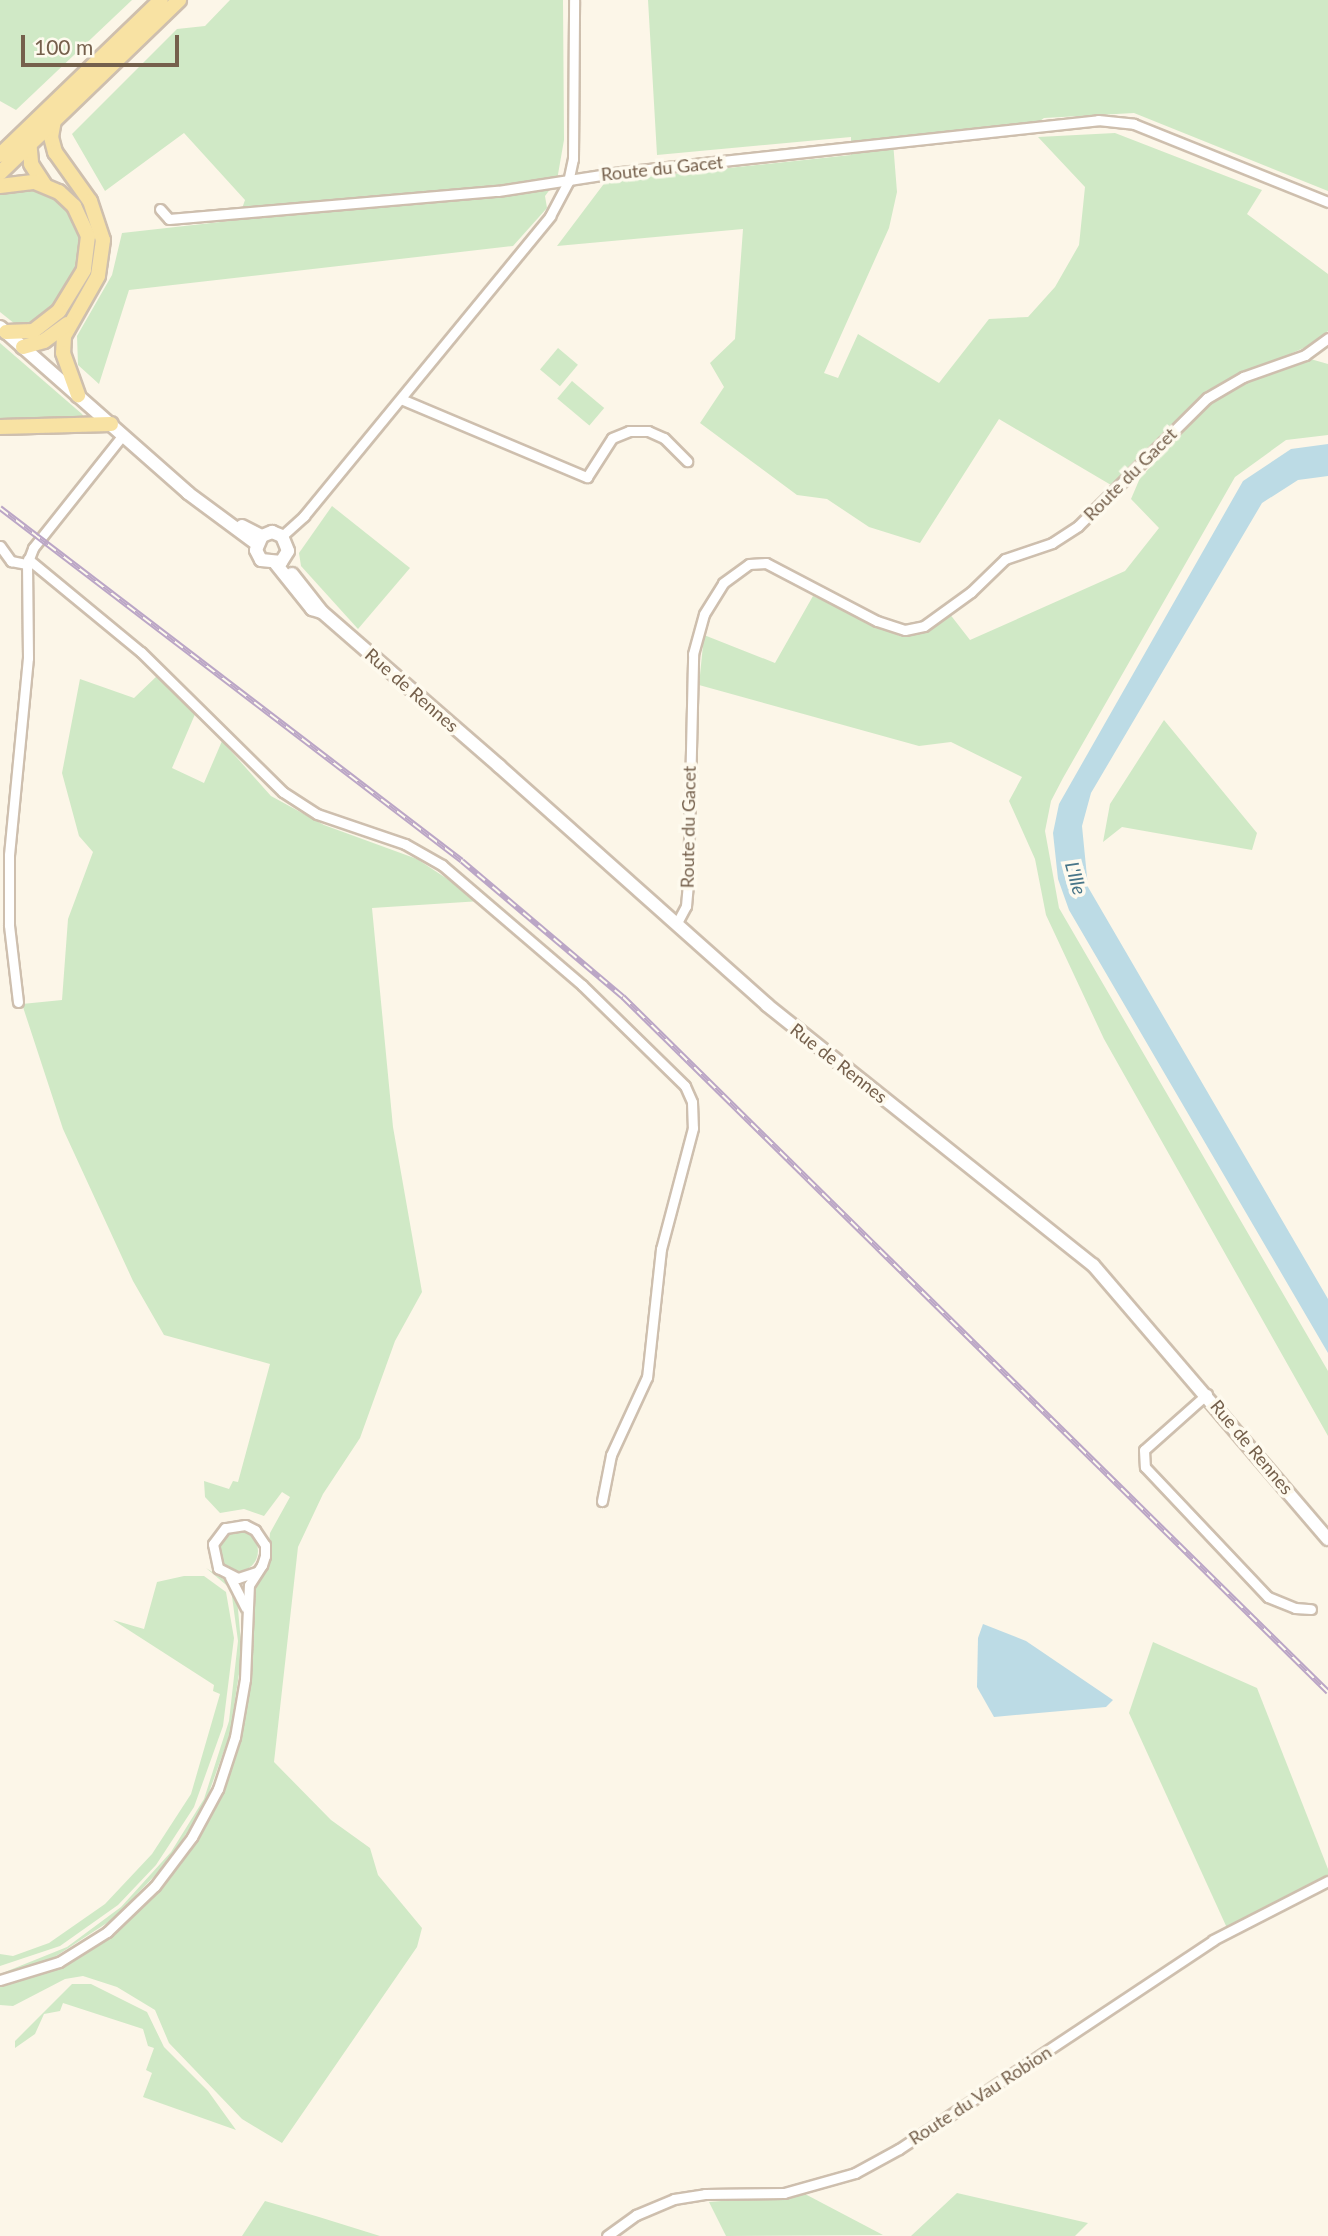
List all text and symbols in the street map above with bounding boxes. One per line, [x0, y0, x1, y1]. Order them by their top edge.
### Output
scale bar [24, 21, 182, 65]
text: 100 m [34, 34, 93, 59]
street label: Route du Gacet [600, 151, 724, 185]
street label: Route du Gacet [1079, 423, 1181, 525]
street label: Rue de Rennes [361, 644, 463, 736]
street label: Route du Gacet [676, 766, 700, 888]
water label: L'Ille [1061, 859, 1091, 897]
street label: Rue de Rennes [786, 1019, 892, 1107]
street label: Rue de Rennes [1206, 1395, 1298, 1499]
street label: Route du Vau Robion [904, 2041, 1056, 2149]

